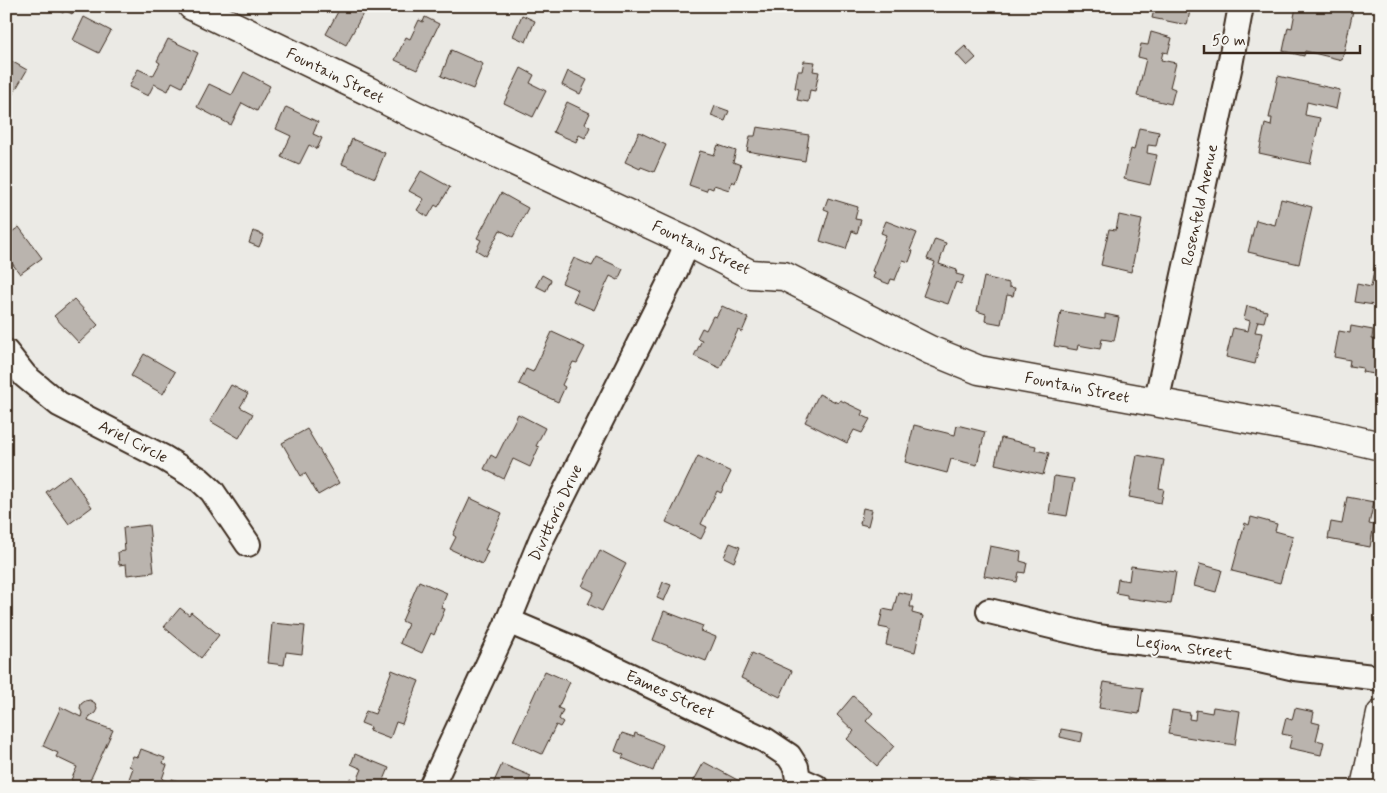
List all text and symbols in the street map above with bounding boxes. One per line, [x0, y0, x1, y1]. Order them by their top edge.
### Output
scale bar [1204, 22, 1361, 54]
text: 50 m [1212, 31, 1246, 51]
street label: Fountain Street [283, 43, 387, 109]
street label: Rosenfeld Avenue [1177, 142, 1223, 268]
street label: Fountain Street [648, 216, 754, 280]
street label: Fountain Street [1023, 368, 1131, 408]
street label: Ariel Circle [95, 416, 171, 468]
street label: Divittorio Drive [524, 461, 588, 565]
street label: Legion Street [1134, 631, 1234, 666]
street label: Eames Street [622, 665, 718, 725]

